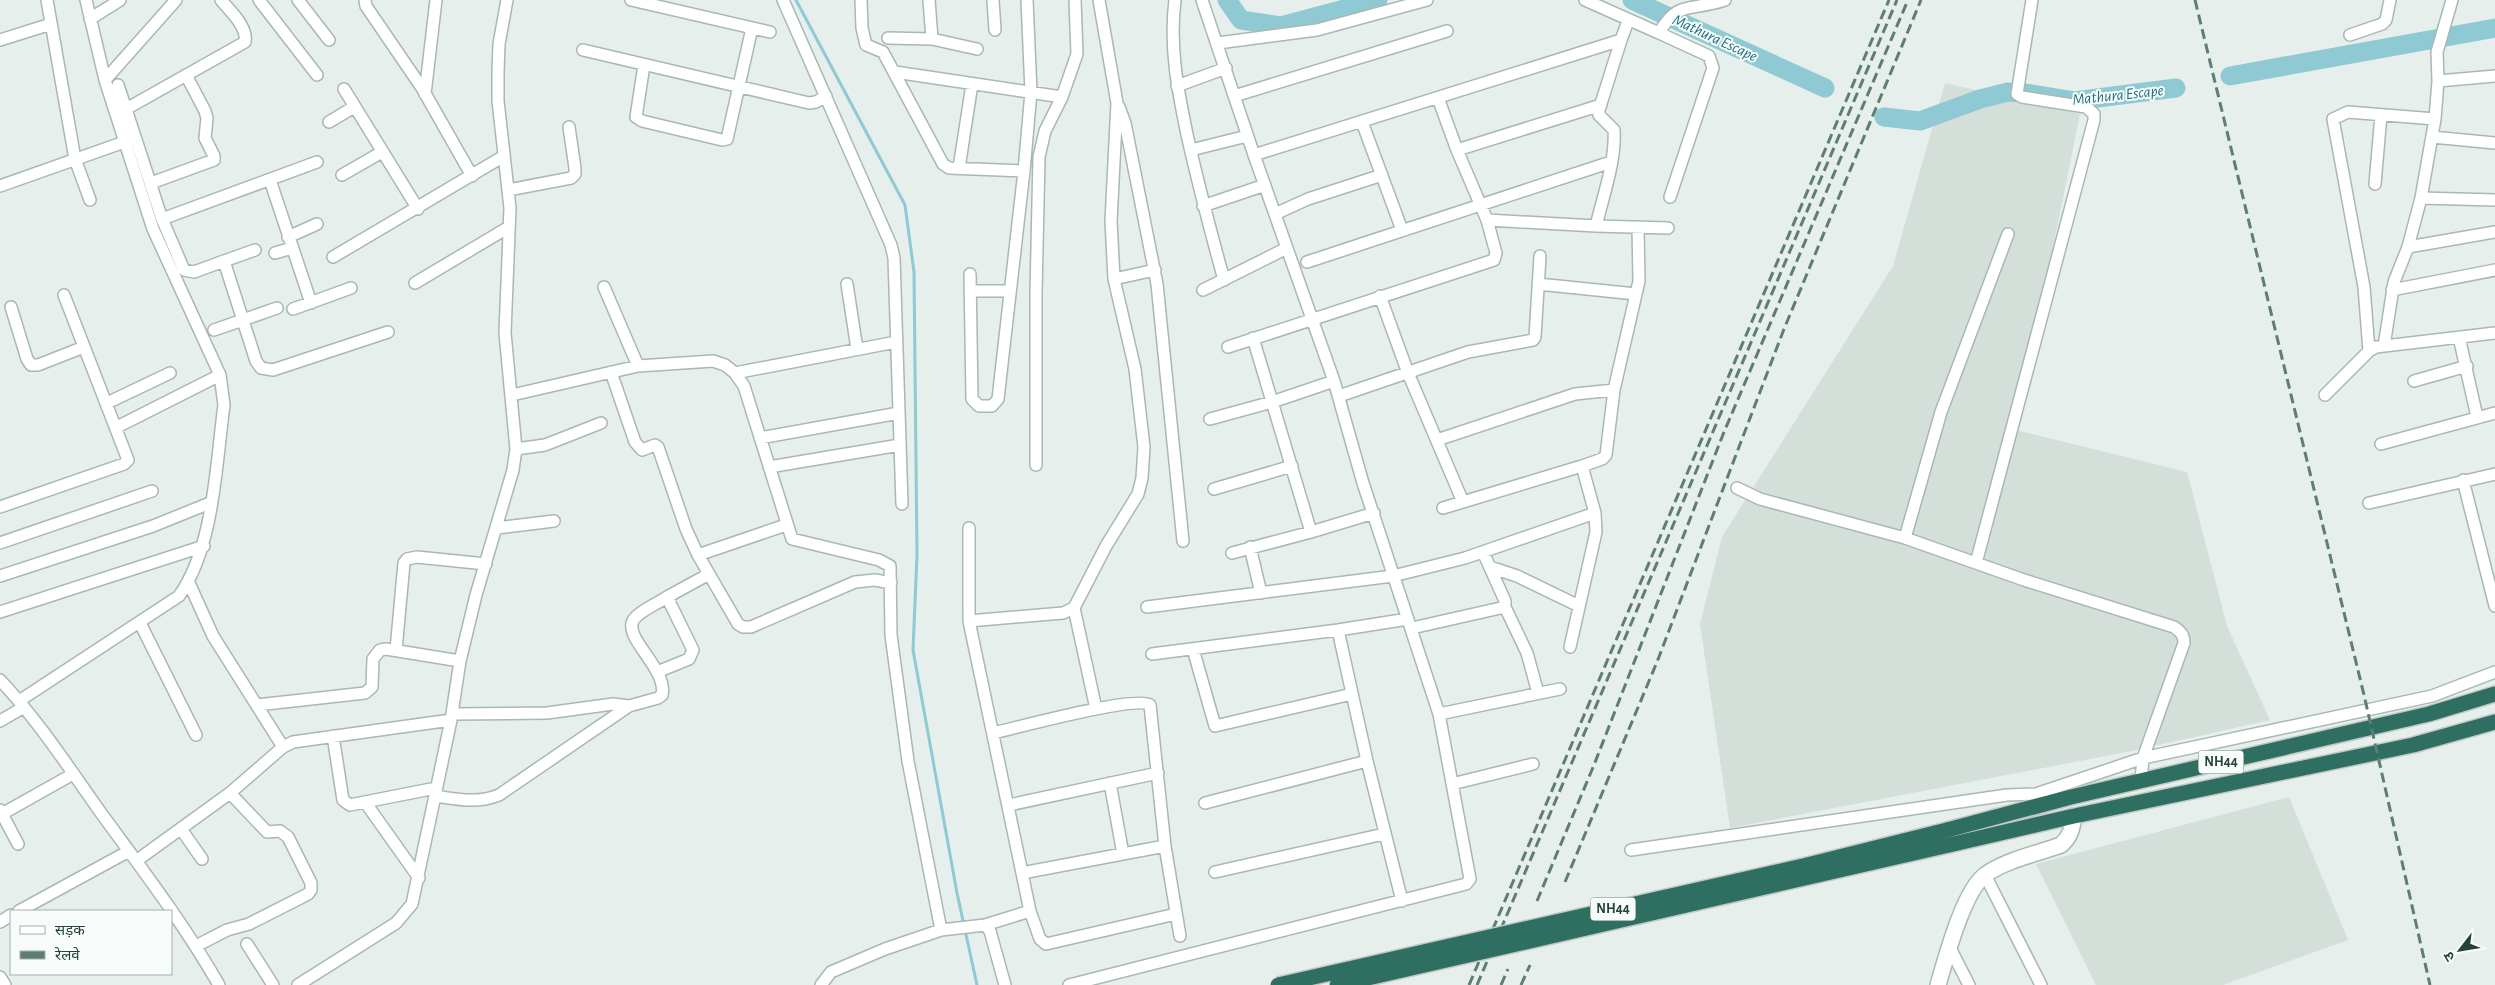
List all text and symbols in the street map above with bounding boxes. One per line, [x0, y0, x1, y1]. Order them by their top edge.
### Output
water label: Mathura Escape [1670, 11, 1760, 65]
water label: Mathura Escape [2072, 82, 2164, 109]
road number: NH44 [2198, 750, 2244, 774]
road number: NH44 [1590, 898, 1636, 921]
legend [10, 910, 172, 975]
text: सड़क [55, 923, 85, 938]
north arrow [2435, 925, 2485, 975]
text: रेलवे [54, 946, 80, 963]
text: उ [2441, 948, 2458, 963]

